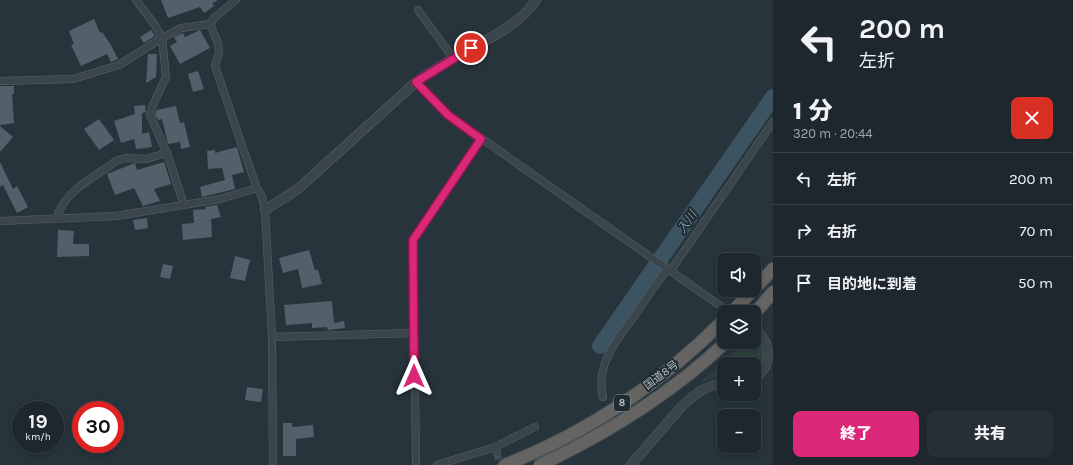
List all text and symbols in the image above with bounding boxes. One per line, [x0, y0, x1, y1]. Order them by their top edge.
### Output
text: 200 m [859, 12, 945, 45]
icon: left [793, 16, 845, 68]
pin [454, 31, 488, 65]
icon: arrive [460, 37, 482, 59]
text: 左折 [859, 50, 895, 72]
text: 1 分 [793, 97, 833, 125]
button: close [1011, 97, 1053, 139]
text: 320 m · 20:44 [793, 126, 872, 141]
icon: left [793, 168, 815, 190]
text: 200 m [1009, 170, 1053, 188]
text: 左折 [827, 171, 857, 189]
water label: 入川 [674, 207, 701, 236]
icon: right [793, 220, 815, 242]
text: 70 m [1019, 222, 1053, 240]
text: 右折 [827, 223, 857, 241]
map controls [717, 253, 761, 453]
button: sound [717, 253, 761, 297]
icon: arrive [793, 272, 815, 294]
text: 50 m [1018, 274, 1053, 292]
text: 目的地に到着 [827, 275, 917, 293]
button: layers [717, 305, 761, 349]
position arrow [393, 355, 435, 397]
button: + [717, 357, 761, 401]
street label: 国道8号 [641, 358, 681, 392]
road number: 8 [614, 395, 630, 411]
speed limit sign: 30 [72, 401, 124, 453]
button: − [717, 409, 761, 453]
text: 19 [28, 410, 48, 433]
button: 終了 [793, 411, 919, 457]
button: 共有 [927, 411, 1053, 457]
text: km/h [25, 431, 51, 443]

